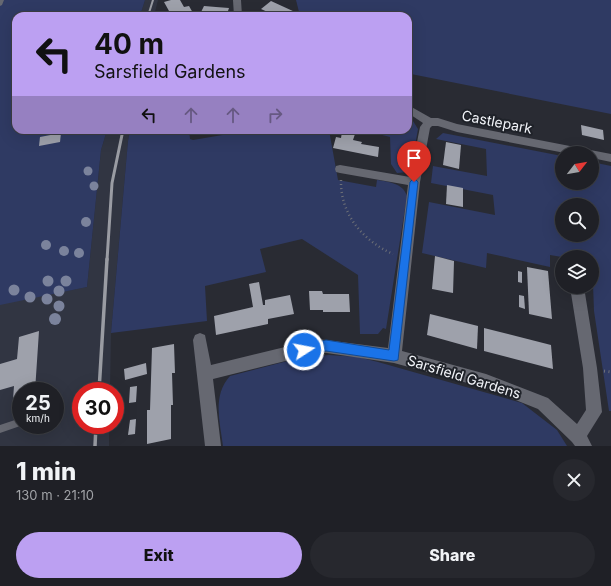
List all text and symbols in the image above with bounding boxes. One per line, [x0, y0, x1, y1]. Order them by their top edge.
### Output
text: 40 m [94, 27, 164, 61]
icon: left [28, 28, 80, 80]
text: Sarsfield Gardens [94, 61, 246, 82]
icon: left [138, 104, 160, 126]
icon: ahead [180, 104, 202, 126]
icon: ahead [222, 104, 244, 126]
icon: right [264, 104, 286, 126]
street label: Castlepark [460, 106, 534, 137]
pin [397, 141, 431, 182]
north arrow [555, 146, 599, 190]
map controls [555, 146, 599, 294]
icon: arrive [403, 147, 425, 169]
button: search [555, 198, 599, 242]
button: layers [555, 250, 599, 294]
position arrow [283, 329, 325, 371]
street label: Sarsfield Gardens [405, 351, 523, 402]
speed limit sign: 30 [72, 382, 124, 434]
text: 25 [25, 391, 51, 415]
text: km/h [26, 412, 50, 424]
text: 1 min [16, 457, 76, 486]
button: close [553, 459, 595, 501]
text: 130 m · 21:10 [16, 487, 94, 503]
button: Exit [16, 532, 302, 578]
button: Share [310, 532, 595, 578]

